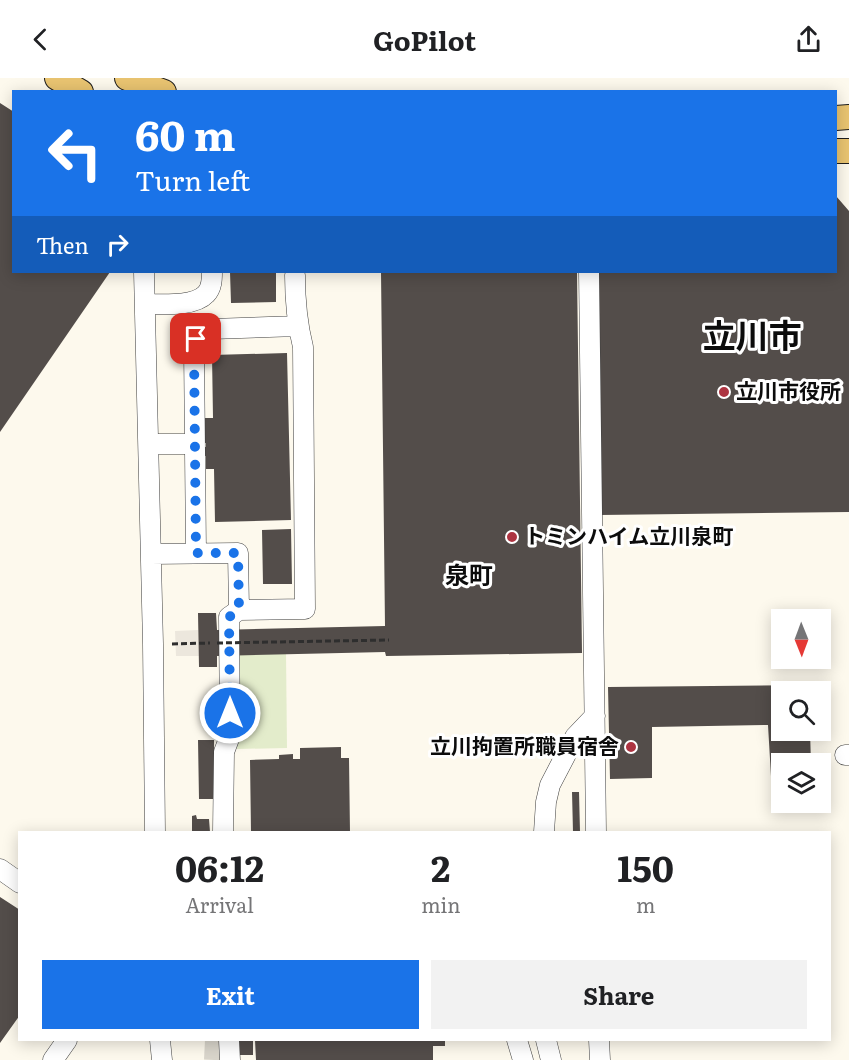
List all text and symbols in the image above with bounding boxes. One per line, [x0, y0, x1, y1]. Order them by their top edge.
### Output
text: GoPilot [373, 19, 476, 59]
icon: back [24, 23, 57, 56]
icon: share [792, 23, 825, 56]
text: 60 m [135, 102, 236, 164]
icon: left [36, 114, 114, 192]
text: Turn left [135, 159, 250, 199]
text: Then [36, 228, 89, 261]
icon: right [101, 228, 134, 261]
district label: 立川市 [703, 309, 802, 358]
pin [170, 313, 221, 364]
icon: arrive [179, 322, 212, 355]
place label: 立川市役所 [736, 374, 841, 405]
marker: 立川市役所 [717, 385, 731, 399]
place label: トミンハイム立川泉町 [524, 519, 733, 550]
marker: トミンハイム立川泉町 [505, 530, 519, 544]
district label: 泉町 [445, 556, 493, 591]
north arrow [771, 609, 831, 669]
map controls [771, 609, 831, 813]
position arrow [198, 681, 262, 745]
button: search [771, 681, 831, 741]
place label: 立川拘置所職員宿舎 [430, 729, 619, 760]
marker: 立川拘置所職員宿舎 [624, 740, 638, 754]
button: layers [771, 753, 831, 813]
text: 06:12 [175, 840, 264, 893]
text: 2 [431, 840, 450, 893]
text: 150 [617, 840, 674, 893]
text: Arrival [185, 889, 254, 919]
text: min [421, 889, 460, 919]
text: m [636, 889, 655, 919]
button: Exit [42, 960, 419, 1029]
button: Share [431, 960, 807, 1029]

